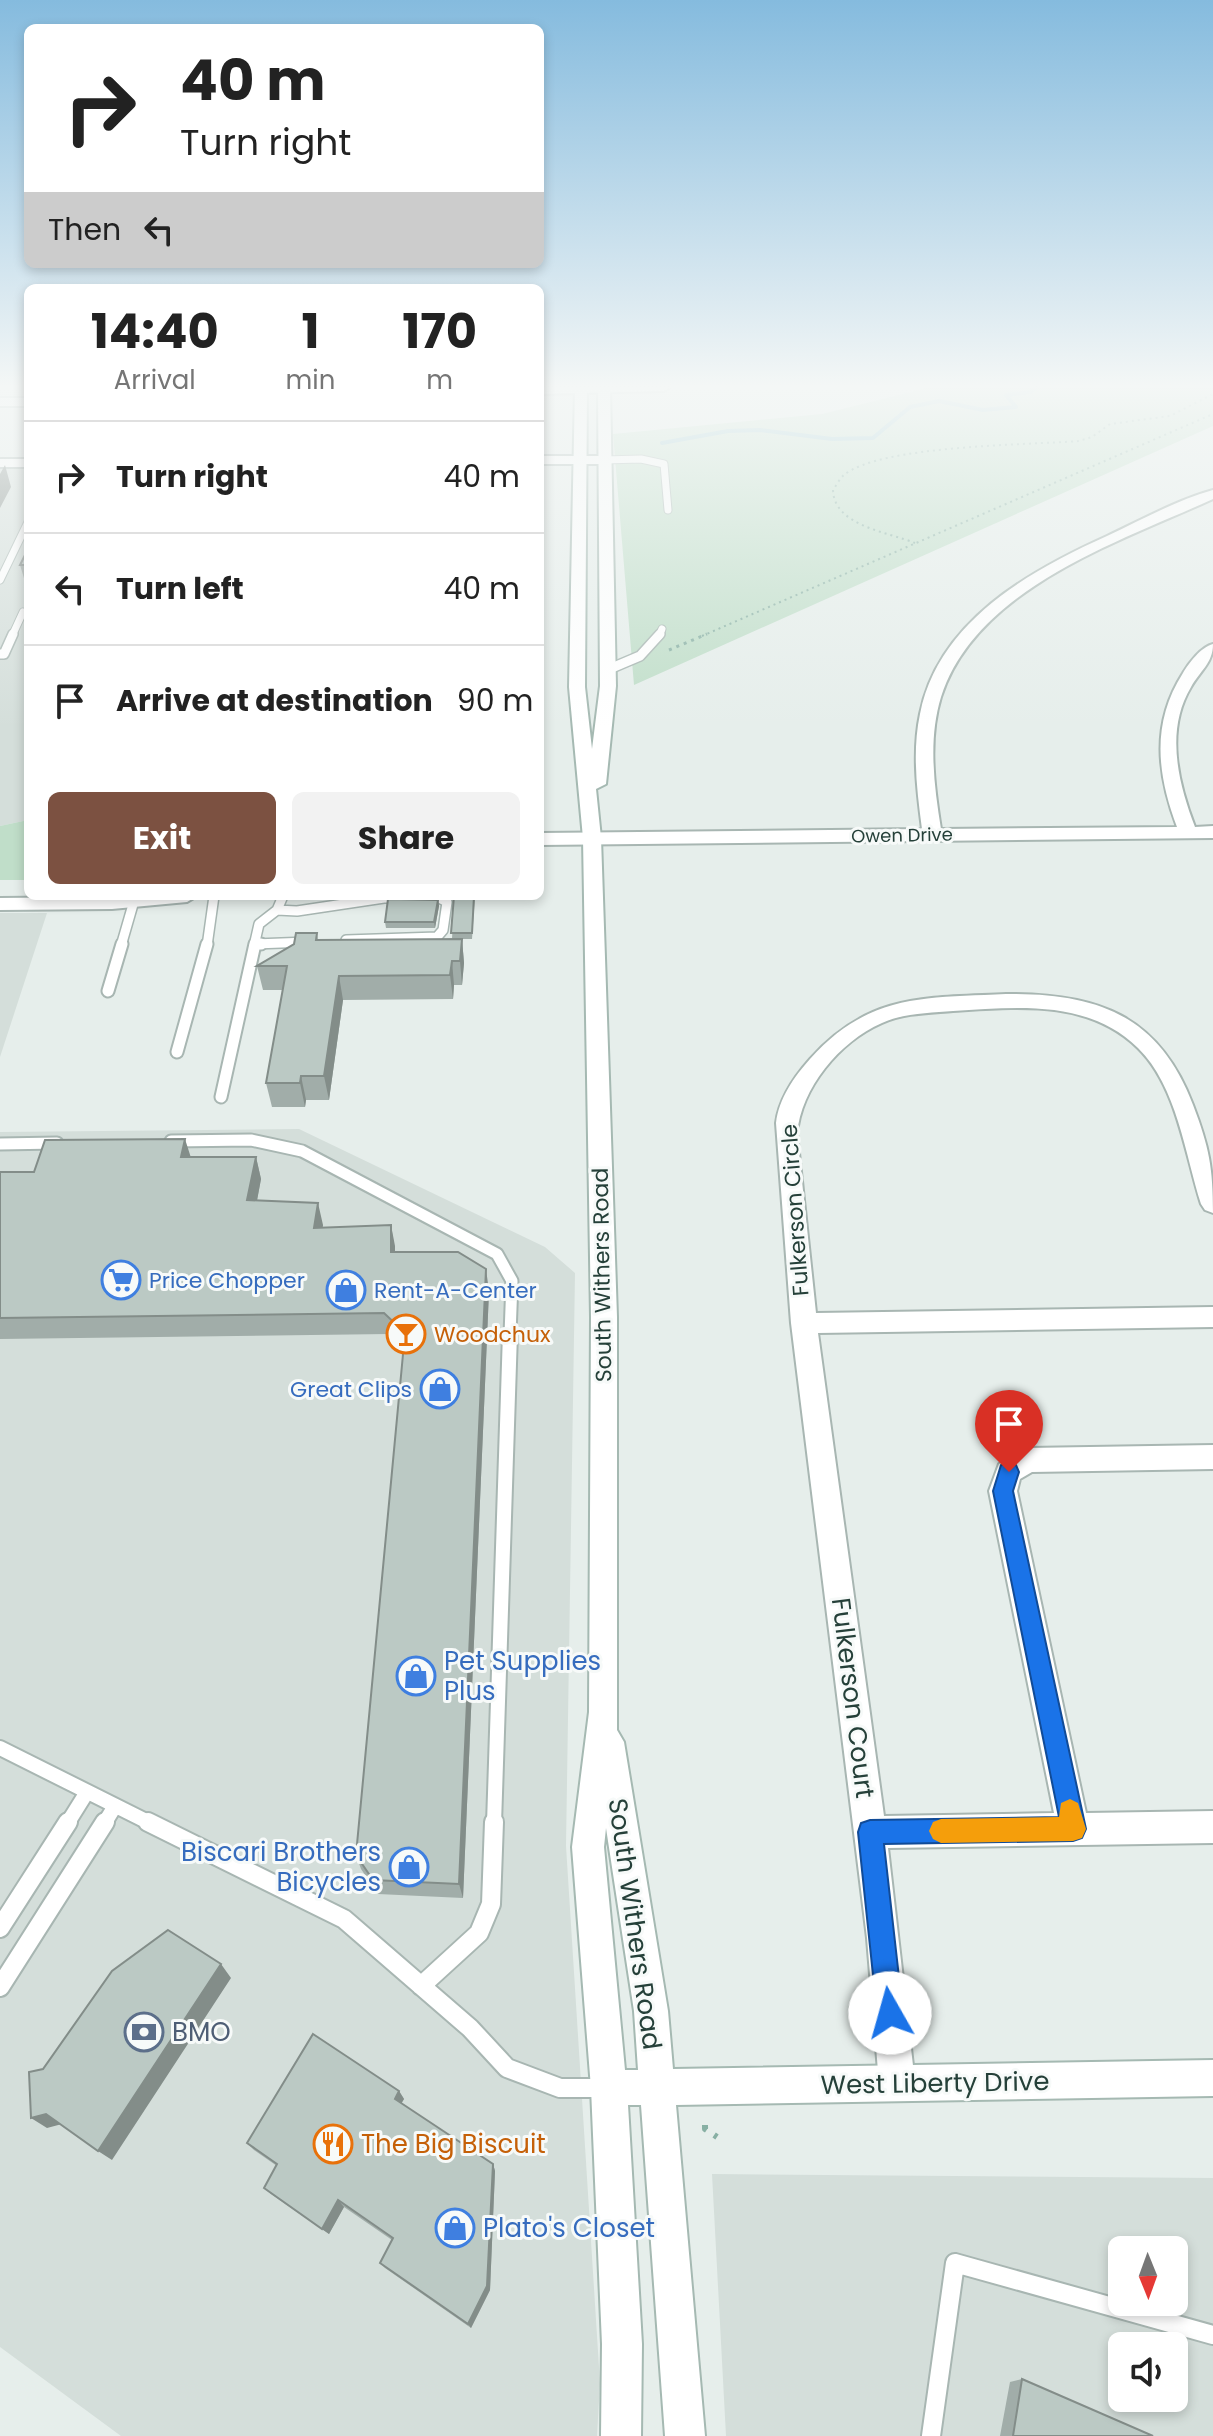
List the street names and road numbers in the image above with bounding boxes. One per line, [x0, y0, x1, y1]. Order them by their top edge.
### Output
street label: Owen Drive [851, 822, 953, 848]
street label: Fulkerson Circle [774, 1123, 816, 1297]
street label: South Withers Road [585, 1168, 619, 1382]
street label: Fulkerson Court [823, 1596, 883, 1800]
street label: South Withers Road [600, 1796, 670, 2052]
street label: West Liberty Drive [820, 2063, 1050, 2103]

